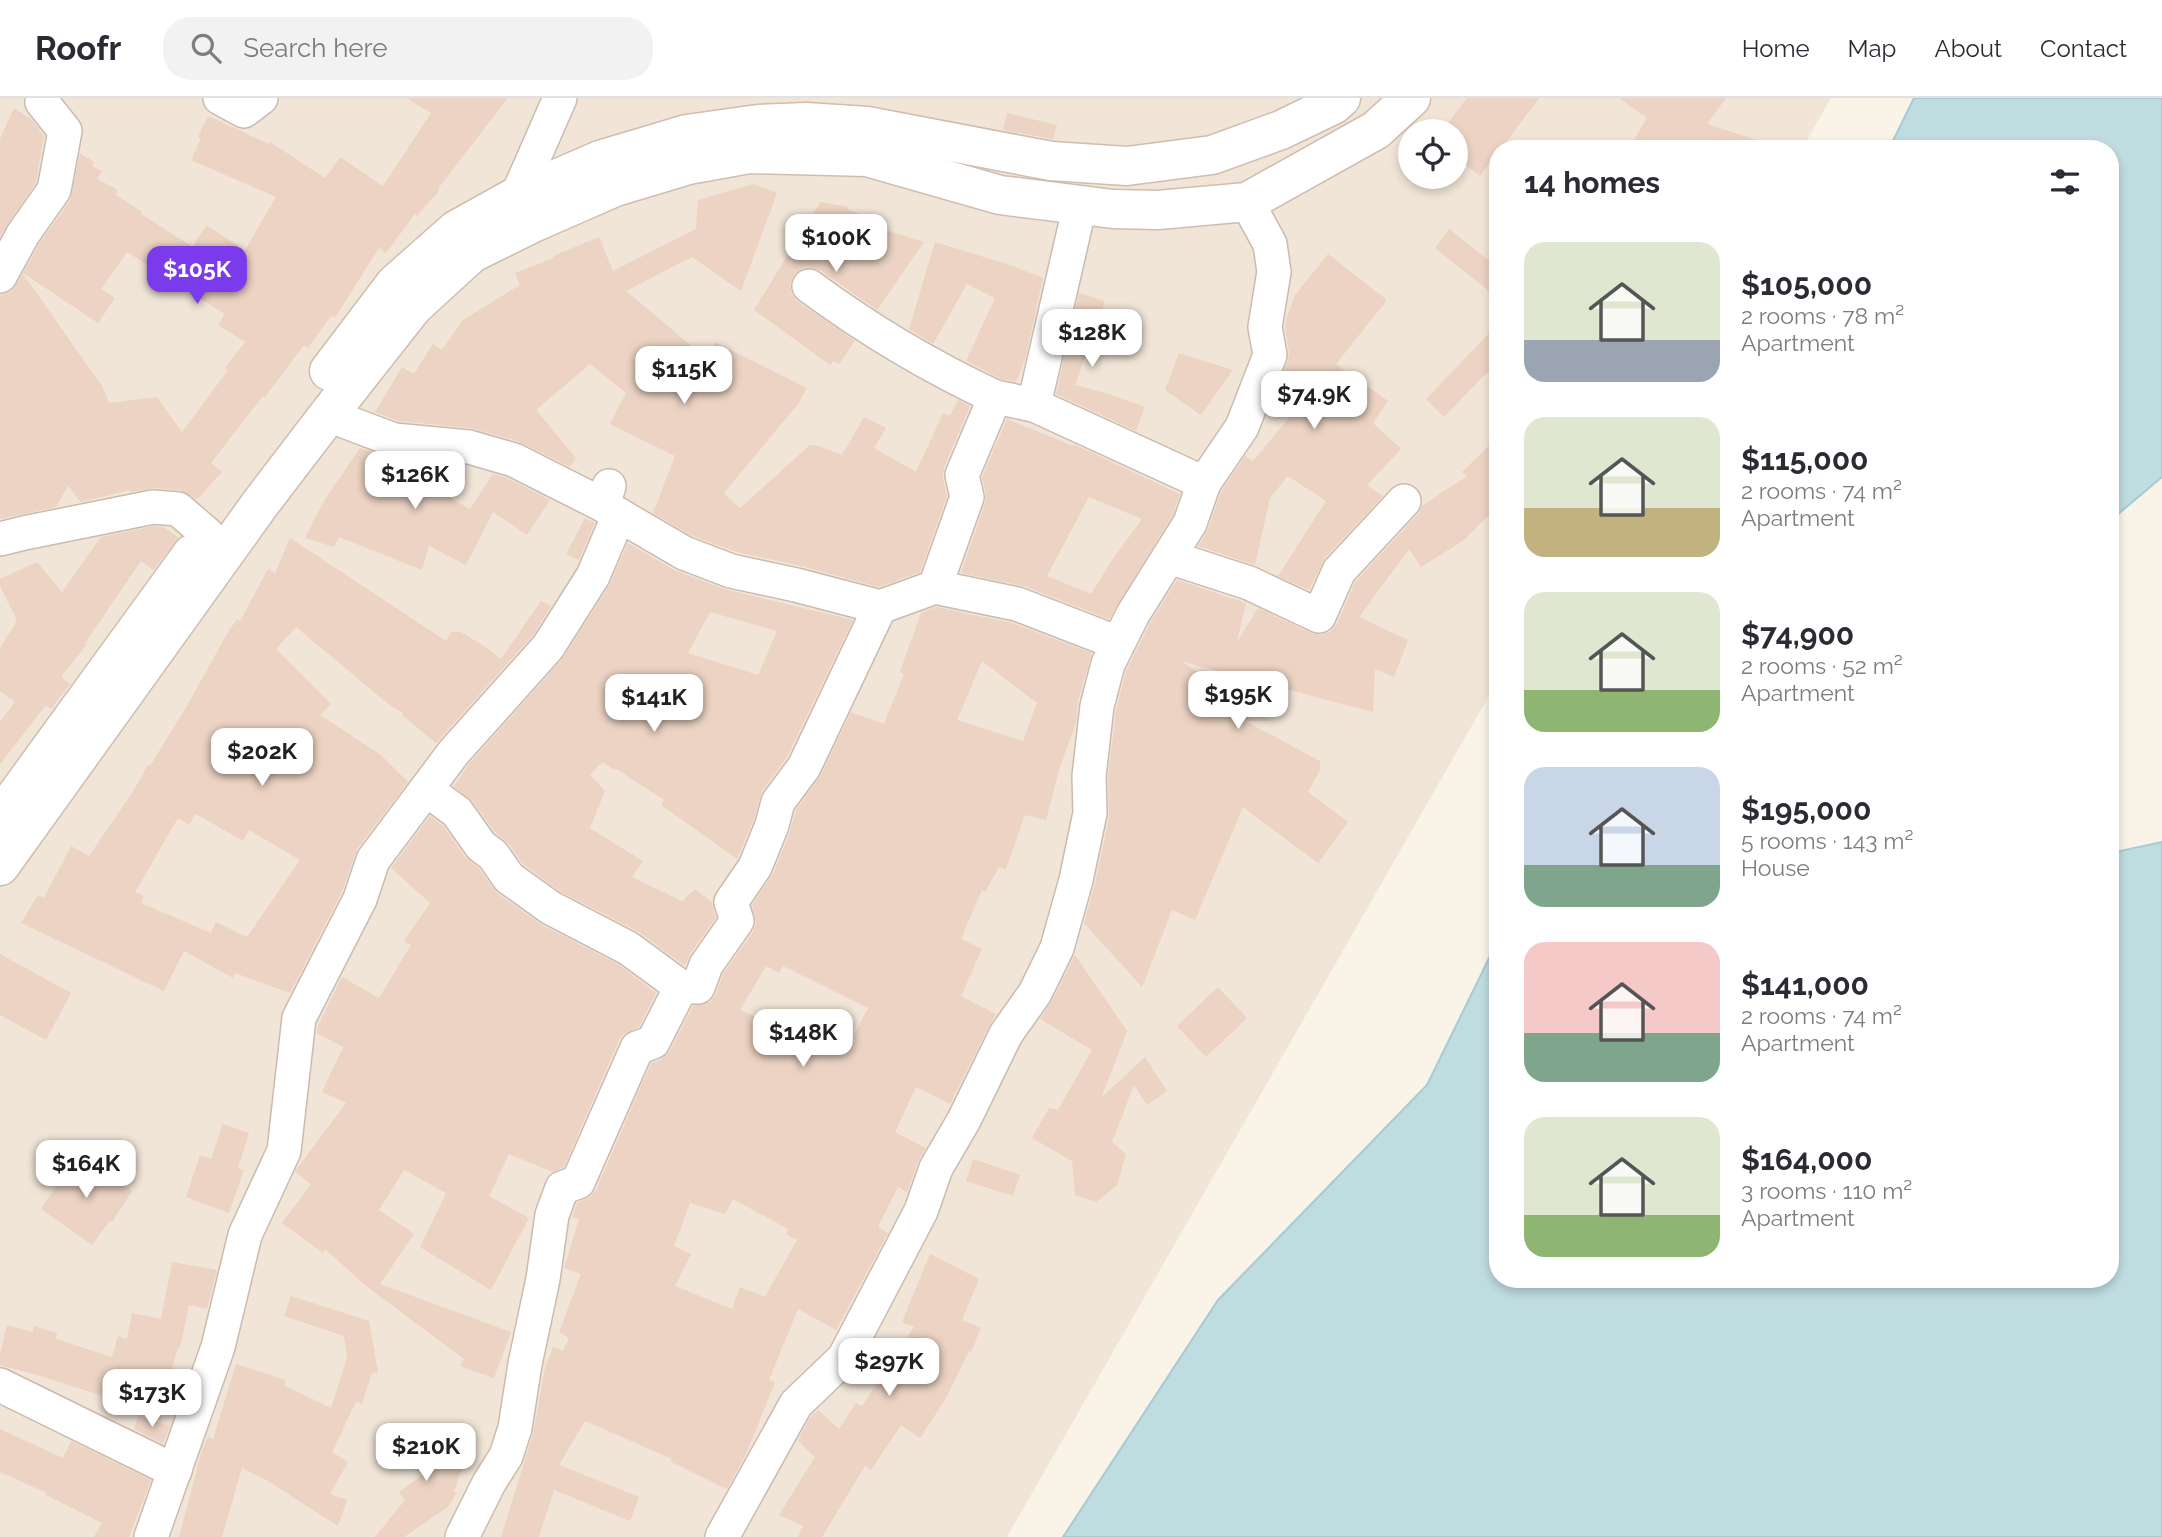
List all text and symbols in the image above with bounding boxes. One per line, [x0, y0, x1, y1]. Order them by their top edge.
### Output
search box [163, 17, 653, 80]
text: Roofr [35, 29, 121, 68]
icon: search [187, 29, 225, 67]
text: Search here [243, 33, 388, 63]
text: Home [1742, 34, 1810, 63]
text: Map [1848, 34, 1896, 63]
text: About [1934, 34, 2002, 63]
text: Contact [2040, 34, 2127, 63]
map controls [1398, 119, 1468, 189]
button: locate [1398, 119, 1468, 189]
icon: filters [2046, 163, 2084, 201]
text: 14 homes [1524, 165, 1660, 200]
pin: $100K [787, 214, 885, 274]
text: $100K [801, 223, 871, 250]
pin: $105K [148, 246, 246, 306]
text: $105K [163, 255, 231, 282]
text: $105,000 [1741, 267, 1872, 302]
icon: home [1580, 270, 1664, 354]
text: 2 rooms · 78 m² [1741, 302, 1904, 329]
pin: $128K [1043, 310, 1141, 369]
text: $128K [1058, 318, 1126, 345]
text: Apartment [1741, 329, 1855, 356]
pin: $115K [635, 346, 733, 406]
text: $115K [651, 355, 717, 382]
pin: $74.9K [1257, 372, 1371, 431]
text: $74.9K [1277, 380, 1351, 407]
text: $115,000 [1741, 442, 1869, 477]
icon: home [1580, 445, 1664, 529]
pin: $126K [366, 452, 464, 511]
text: $126K [381, 460, 449, 487]
text: 2 rooms · 74 m² [1741, 477, 1902, 504]
text: Apartment [1741, 504, 1855, 531]
text: $74,900 [1741, 617, 1854, 652]
icon: home [1580, 620, 1664, 704]
text: 2 rooms · 52 m² [1741, 652, 1903, 679]
pin: $195K [1189, 672, 1287, 731]
pin: $141K [605, 674, 703, 734]
text: Apartment [1741, 679, 1855, 706]
text: $195K [1204, 680, 1272, 707]
text: $141K [621, 683, 687, 710]
pin: $202K [213, 728, 311, 788]
text: $202K [227, 737, 297, 764]
text: $195,000 [1741, 792, 1871, 827]
icon: home [1580, 795, 1664, 879]
text: 5 rooms · 143 m² [1741, 827, 1913, 854]
text: House [1741, 854, 1810, 881]
text: $141,000 [1741, 967, 1869, 1002]
icon: home [1580, 970, 1664, 1054]
text: 2 rooms · 74 m² [1741, 1002, 1902, 1029]
pin: $148K [754, 1010, 852, 1069]
text: $148K [769, 1018, 837, 1045]
text: Apartment [1741, 1029, 1855, 1056]
pin: $164K [37, 1140, 135, 1200]
text: $164,000 [1741, 1142, 1872, 1177]
icon: home [1580, 1145, 1664, 1229]
text: $164K [52, 1149, 120, 1176]
text: 3 rooms · 110 m² [1741, 1177, 1912, 1204]
text: Apartment [1741, 1204, 1855, 1231]
pin: $297K [840, 1338, 938, 1398]
text: $297K [854, 1347, 924, 1374]
pin: $173K [103, 1370, 201, 1429]
text: $173K [118, 1378, 186, 1405]
pin: $210K [377, 1424, 475, 1483]
text: $210K [392, 1432, 460, 1459]

